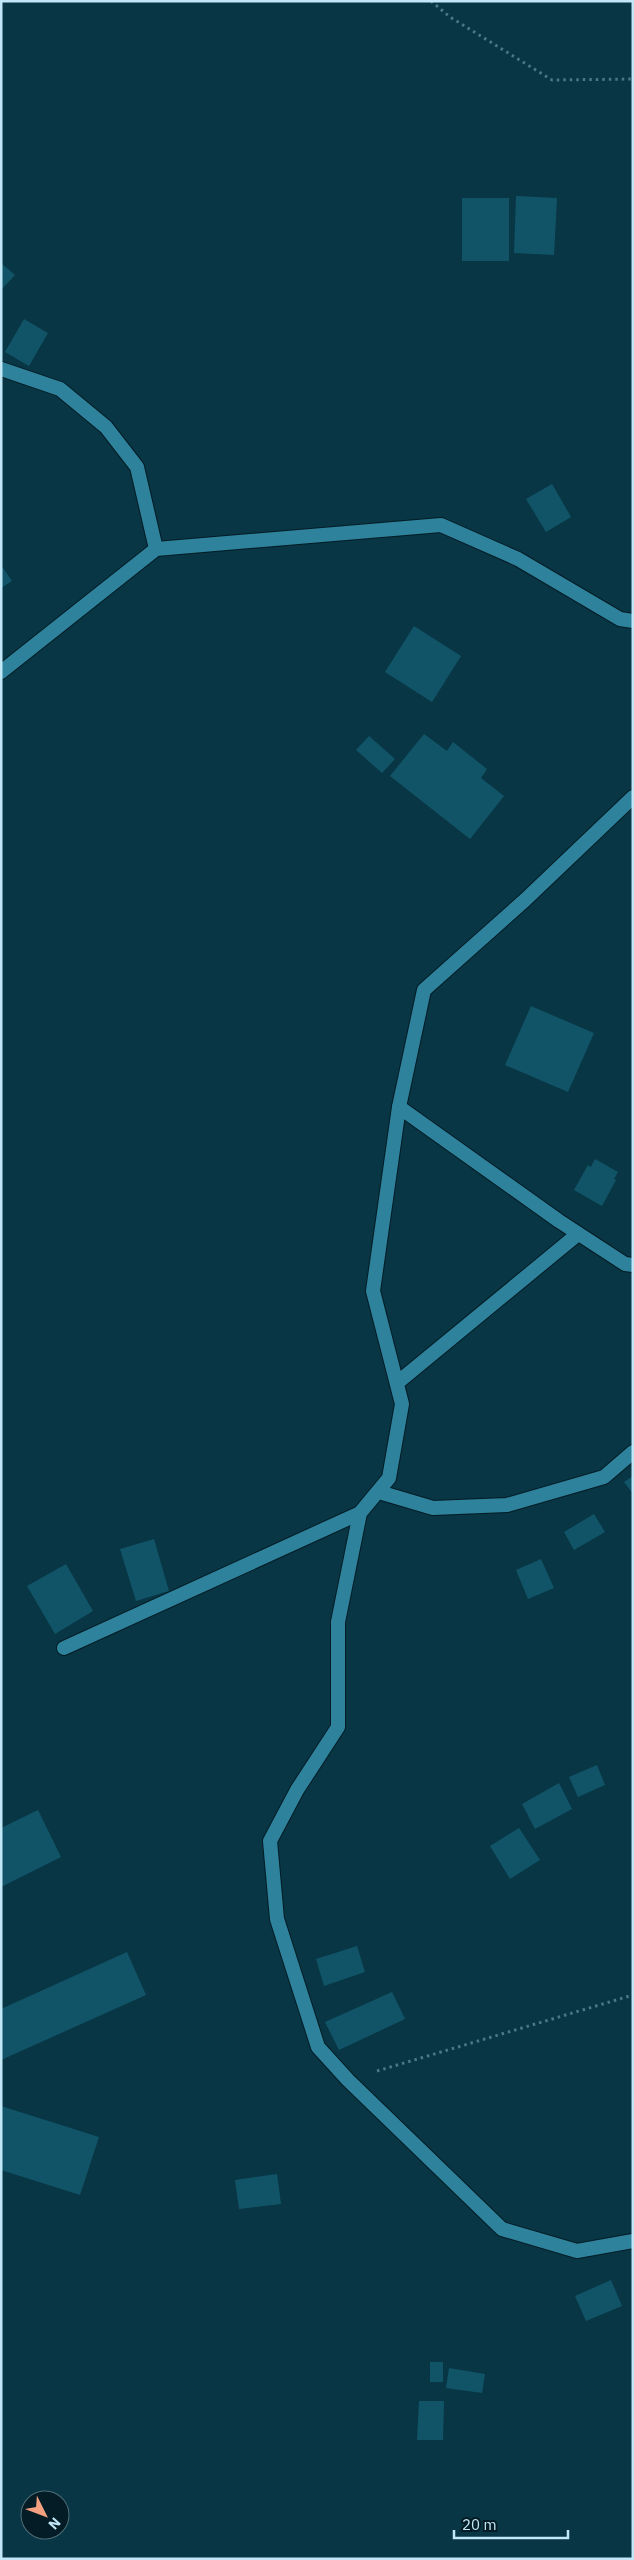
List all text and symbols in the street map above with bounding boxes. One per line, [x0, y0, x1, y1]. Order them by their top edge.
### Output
north arrow [20, 2490, 70, 2540]
scale bar [454, 2508, 568, 2540]
text: N [45, 2514, 65, 2533]
text: 20 m [462, 2515, 497, 2534]

